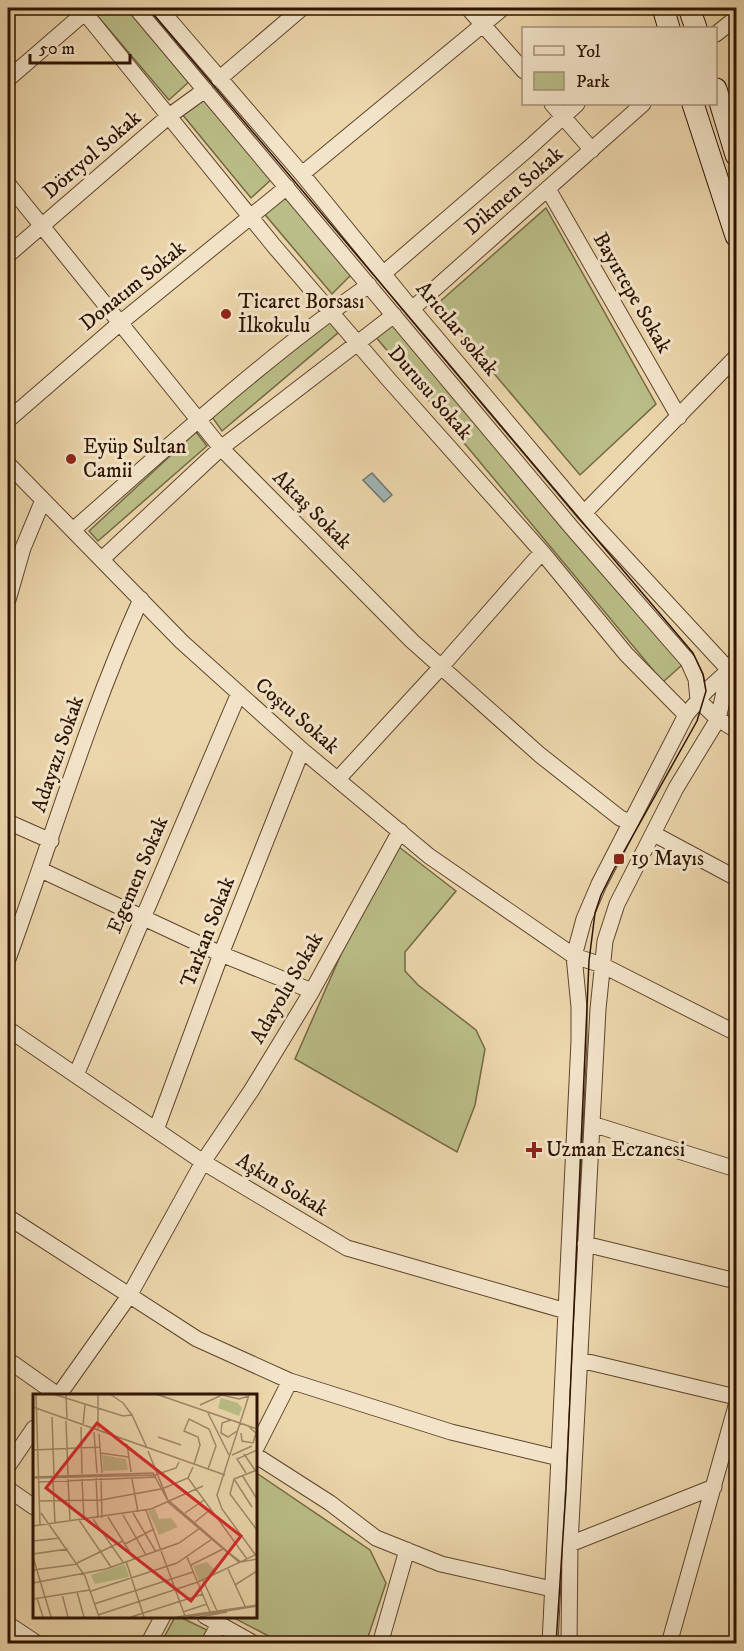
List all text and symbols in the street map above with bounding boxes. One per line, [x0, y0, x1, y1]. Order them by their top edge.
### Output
scale bar [30, 27, 130, 65]
legend [522, 27, 717, 105]
text: 50 m [39, 38, 75, 60]
text: Yol [576, 41, 601, 63]
text: Park [576, 71, 610, 93]
street label: Dörtyol Sokak [37, 105, 147, 205]
street label: Dikmen Sokak [459, 141, 569, 241]
street label: Bayırtepe Sokak [587, 228, 677, 359]
street label: Donatım Sokak [75, 235, 192, 337]
street label: Arıcılar sokak [410, 276, 504, 382]
place label: Ticaret Borsası İlkokulu [238, 289, 365, 339]
marker: Ticaret Borsası İlkokulu [219, 307, 233, 321]
street label: Durusu Sokak [382, 341, 478, 446]
place label: Eyüp Sultan Camii [83, 434, 187, 484]
marker: Eyüp Sultan Camii [64, 452, 78, 466]
street label: Aktaş Sokak [267, 465, 358, 556]
street label: Coştu Sokak [249, 672, 345, 760]
street label: Adayazı Sokak [26, 692, 90, 816]
street label: Egemen Sokak [102, 812, 175, 937]
place label: 19 Mayıs [631, 846, 704, 872]
marker: 19 Mayıs [612, 852, 626, 866]
street label: Tarkan Sokak [175, 872, 241, 991]
street label: Adayolu Sokak [245, 927, 330, 1048]
place label: Uzman Eczanesi [546, 1137, 685, 1163]
marker: Uzman Eczanesi [527, 1143, 541, 1157]
street label: Aşkın Sokak [231, 1147, 333, 1223]
inset map [33, 1394, 256, 1618]

